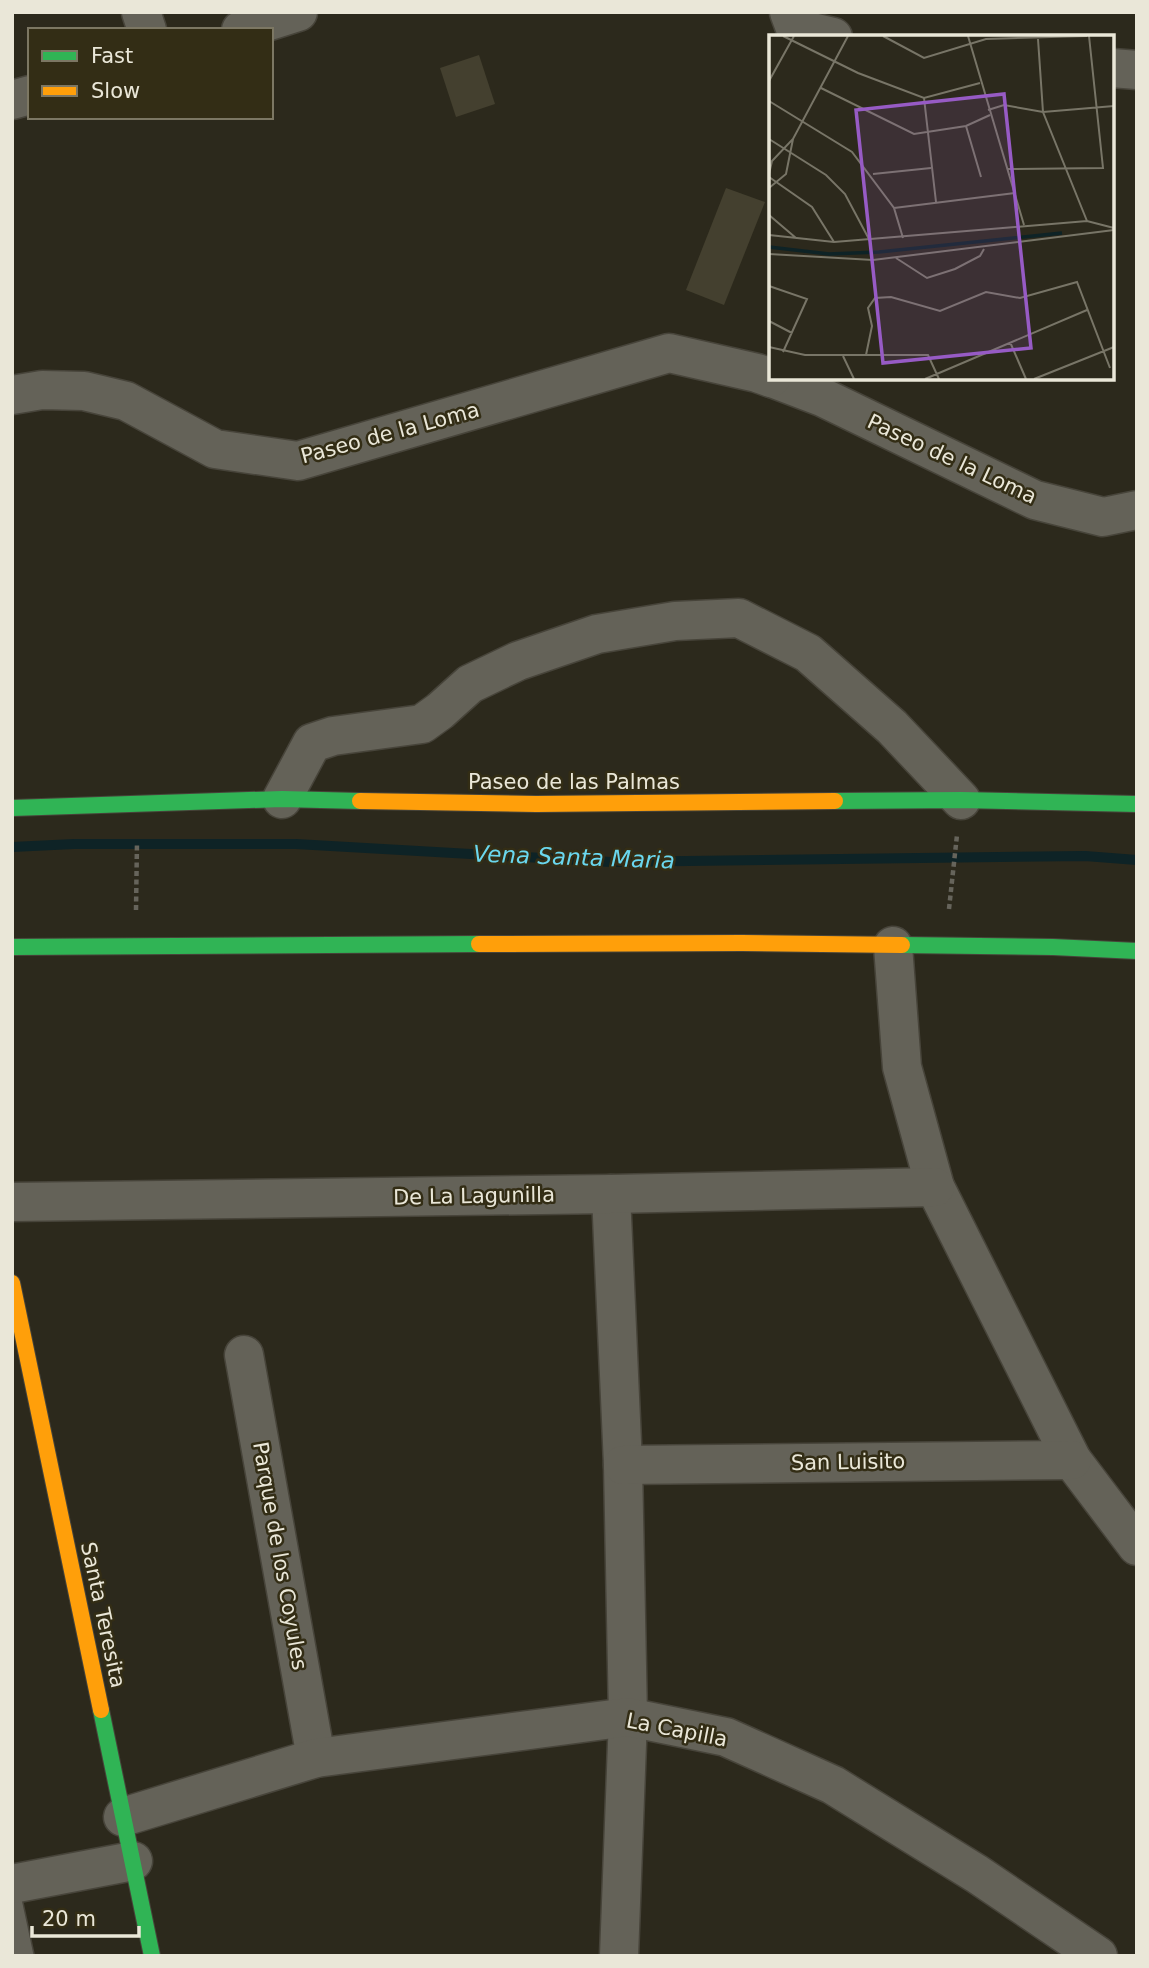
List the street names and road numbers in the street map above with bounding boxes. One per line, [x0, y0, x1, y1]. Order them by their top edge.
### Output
street label: Paseo de la Loma [298, 398, 482, 468]
street label: Paseo de la Loma [864, 409, 1040, 509]
street label: Paseo de las Palmas [468, 770, 680, 794]
street label: De La Lagunilla [393, 1183, 555, 1209]
street label: Parque de los Coyules [248, 1440, 312, 1672]
street label: San Luisito [791, 1449, 905, 1475]
street label: Santa Teresita [76, 1540, 130, 1690]
street label: La Capilla [624, 1708, 730, 1752]

